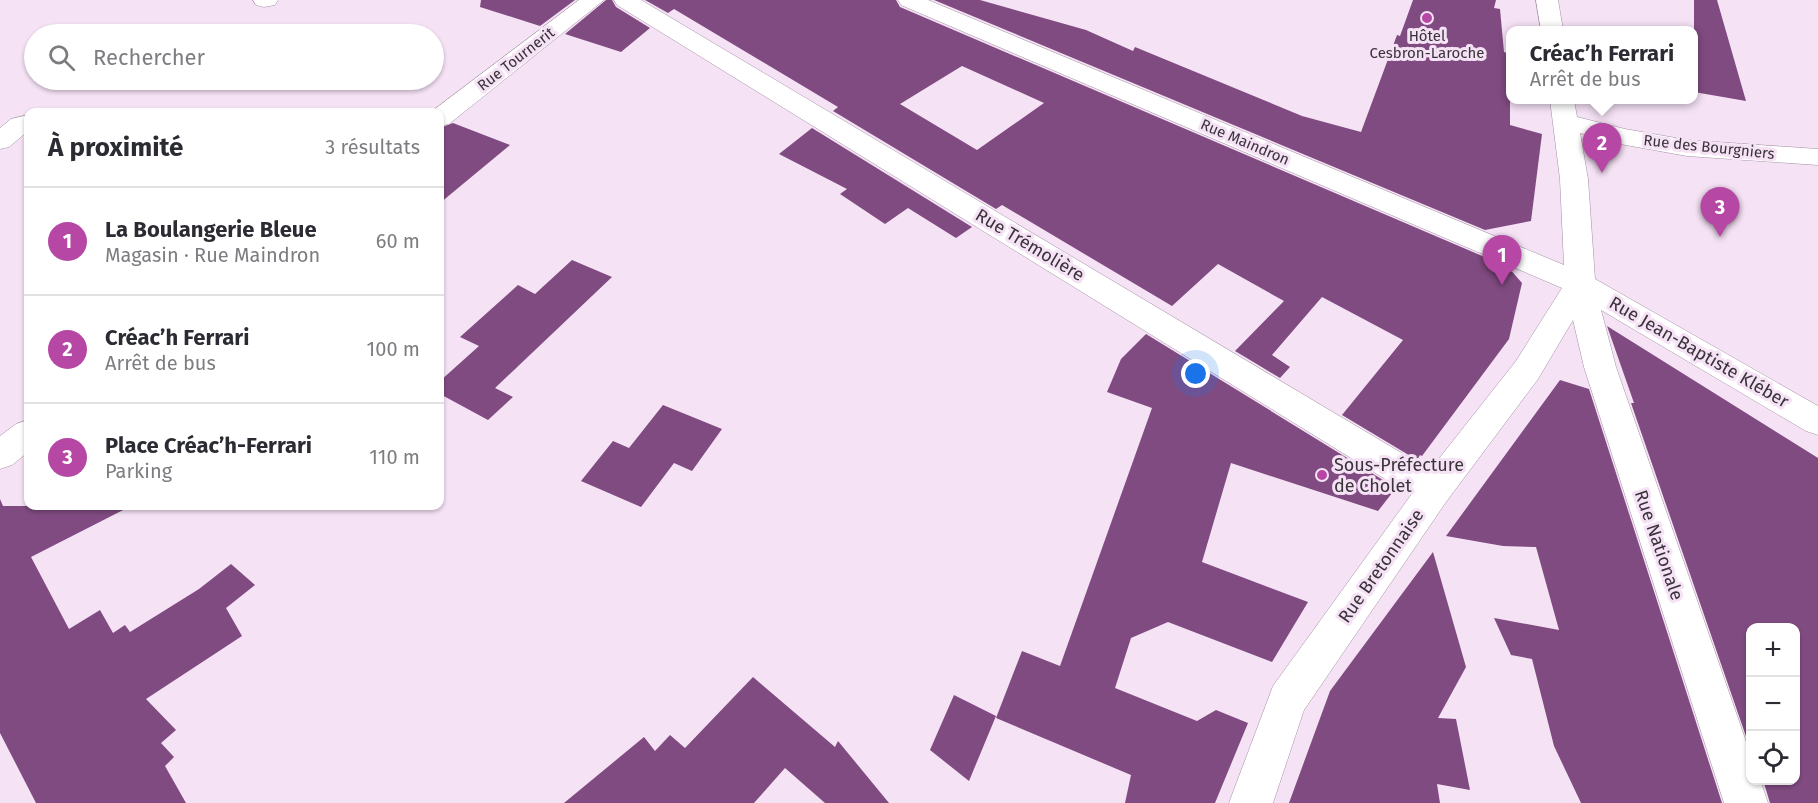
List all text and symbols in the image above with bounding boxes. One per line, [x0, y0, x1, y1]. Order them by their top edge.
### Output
marker: Hôtel Cesbron-Laroche [1420, 11, 1434, 25]
street label: Rue Tournerit [474, 23, 558, 95]
search box [24, 24, 444, 90]
popup [1506, 26, 1698, 104]
place label: Hôtel Cesbron-Laroche [1370, 27, 1484, 62]
text: Créac’h Ferrari [1530, 40, 1674, 67]
icon: search [45, 41, 78, 74]
text: Rechercher [93, 44, 205, 71]
text: Arrêt de bus [1530, 67, 1641, 91]
street label: Rue Maindron [1198, 115, 1292, 169]
pin: 2 [1582, 124, 1622, 173]
street label: Rue des Bourgniers [1643, 131, 1775, 163]
text: À proximité [48, 132, 183, 163]
text: 3 résultats [325, 135, 420, 159]
pin: 3 [1700, 188, 1740, 237]
street label: Rue Trémolière [972, 204, 1088, 286]
text: La Boulangerie Bleue [105, 216, 317, 243]
text: 1 [63, 229, 72, 253]
text: 60 m [376, 229, 420, 253]
pin: 1 [1482, 236, 1522, 285]
text: Magasin · Rue Maindron [105, 243, 320, 267]
street label: Rue Jean-Baptiste Kléber [1605, 291, 1793, 413]
text: Créac’h Ferrari [105, 324, 249, 351]
text: 2 [62, 337, 73, 361]
text: 100 m [367, 337, 420, 361]
text: Arrêt de bus [105, 351, 216, 375]
your location [1181, 359, 1210, 388]
text: Place Créac’h-Ferrari [105, 432, 312, 459]
text: 3 [62, 445, 73, 469]
text: 110 m [369, 445, 420, 469]
place label: Sous-Préfecture de Cholet [1334, 454, 1464, 497]
text: Parking [105, 459, 172, 483]
marker: Sous-Préfecture de Cholet [1315, 468, 1329, 482]
street label: Rue Nationale [1630, 487, 1688, 603]
street label: Rue Bretonnaise [1334, 505, 1428, 627]
map controls [1746, 623, 1800, 785]
button: + [1746, 623, 1800, 677]
button: − [1746, 677, 1800, 731]
button: locate [1746, 731, 1800, 785]

